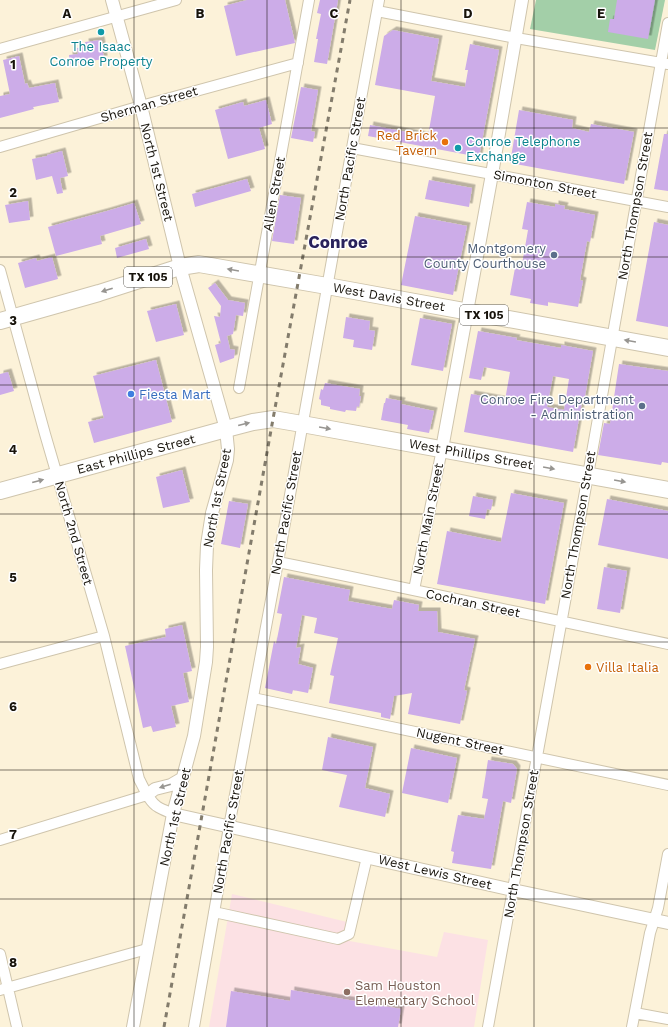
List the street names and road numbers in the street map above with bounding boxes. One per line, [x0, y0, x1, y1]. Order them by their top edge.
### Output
street label: Sherman Street [99, 83, 200, 125]
street label: North Pacific Street [332, 95, 368, 222]
street label: North 1st Street [138, 121, 177, 223]
street label: North Thompson Street [615, 130, 656, 281]
street label: Allen Street [260, 155, 288, 233]
street label: Simonton Street [492, 167, 598, 201]
road number: TX 105 [124, 267, 172, 287]
street label: West Davis Street [332, 280, 447, 314]
road number: TX 105 [460, 305, 508, 325]
street label: East Phillips Street [75, 431, 197, 477]
street label: West Phillips Street [408, 436, 535, 472]
street label: North 1st Street [200, 447, 234, 549]
street label: North Pacific Street [268, 449, 304, 576]
street label: North Thompson Street [558, 449, 599, 600]
street label: North Main Street [410, 461, 446, 576]
street label: North 2nd Street [52, 479, 96, 587]
street label: Cochran Street [424, 586, 522, 620]
street label: Nugent Street [415, 724, 506, 758]
street label: North 1st Street [156, 766, 194, 868]
street label: North Pacific Street [210, 768, 246, 895]
street label: North Thompson Street [501, 768, 542, 919]
street label: West Lewis Street [377, 852, 494, 892]

